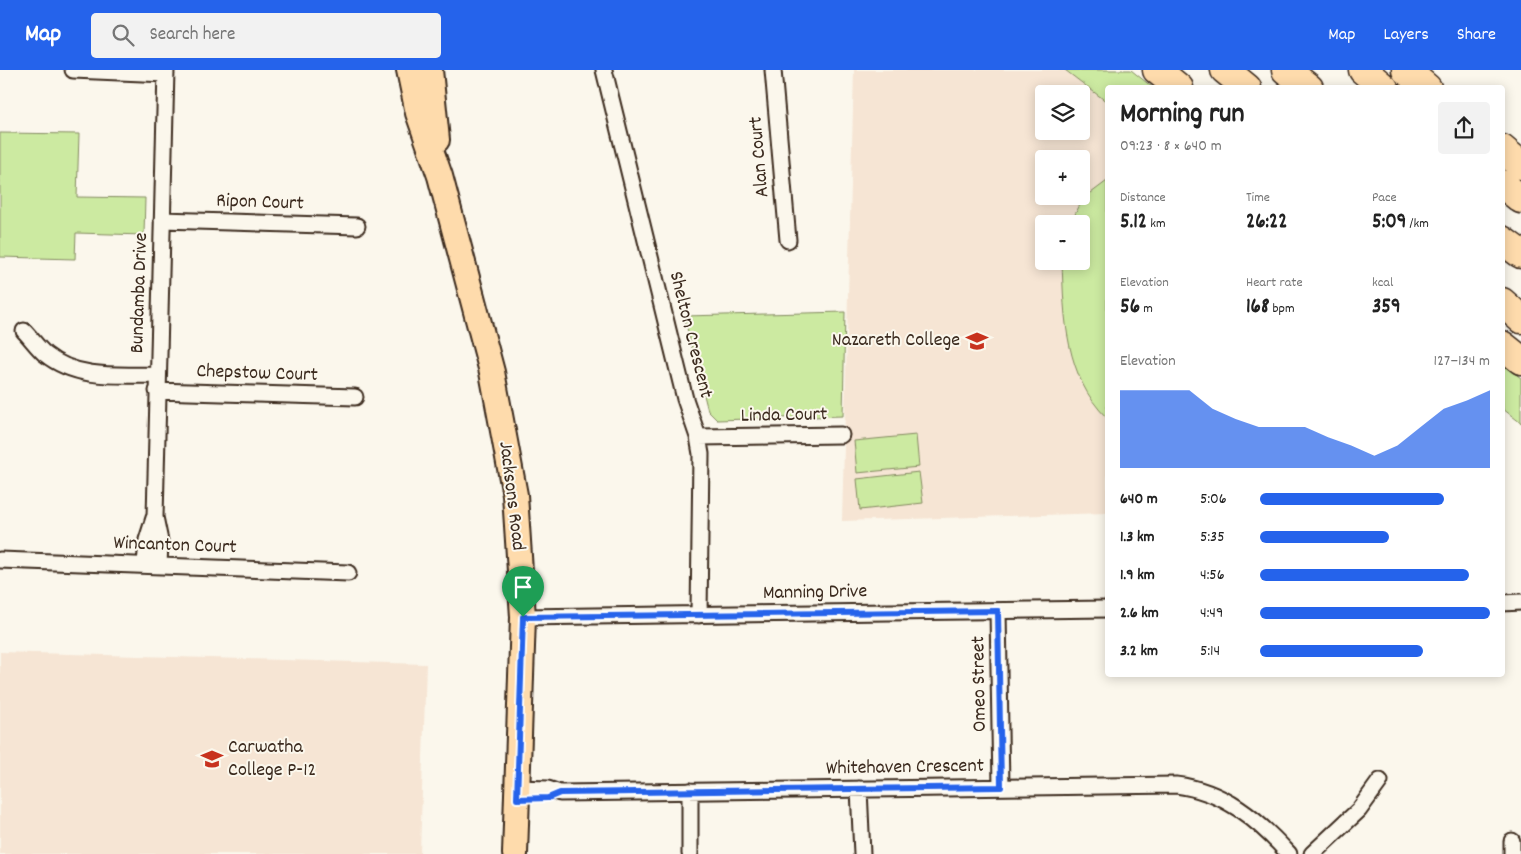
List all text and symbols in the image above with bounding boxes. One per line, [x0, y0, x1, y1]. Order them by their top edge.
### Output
search box [91, 13, 441, 58]
text: Map [25, 18, 61, 52]
icon: search [109, 21, 137, 49]
text: Search here [149, 22, 235, 49]
text: Map [1328, 23, 1355, 48]
text: Layers [1383, 23, 1429, 48]
text: Share [1457, 23, 1496, 48]
map controls [1035, 85, 1090, 270]
button: layers [1035, 85, 1090, 140]
text: Morning run [1120, 96, 1244, 136]
button: share [1438, 102, 1490, 154]
street label: Alan Court [743, 115, 777, 199]
text: 09:23 · 8 × 640 m [1120, 135, 1222, 158]
button: + [1035, 150, 1090, 205]
street label: Ripon Court [216, 187, 304, 219]
text: Distance [1120, 188, 1166, 208]
text: Time [1246, 188, 1270, 208]
text: Pace [1372, 188, 1397, 208]
text: 5.12 [1120, 208, 1147, 238]
text: 26:22 [1246, 208, 1287, 238]
text: 5:09 [1372, 208, 1406, 238]
text: km [1147, 214, 1166, 234]
text: /km [1406, 214, 1429, 234]
button: − [1035, 215, 1090, 270]
street label: Bundamba Drive [124, 232, 156, 354]
street label: Shelton Crescent [661, 269, 719, 401]
text: Elevation [1120, 273, 1169, 293]
text: Heart rate [1246, 273, 1303, 293]
text: kcal [1372, 273, 1393, 293]
text: 56 [1120, 293, 1140, 323]
text: 168 [1246, 293, 1269, 323]
text: 359 [1372, 293, 1401, 323]
text: m [1140, 299, 1153, 319]
text: bpm [1269, 299, 1295, 319]
place label: Nazareth College [832, 327, 960, 355]
school or university icon: Nazareth College [964, 328, 990, 354]
text: Elevation [1120, 350, 1176, 373]
text: 127–134 m [1434, 350, 1490, 373]
street label: Chepstow Court [196, 358, 318, 390]
street label: Linda Court [740, 401, 828, 431]
street label: Jacksons Road [490, 440, 532, 552]
text: 640 m [1120, 488, 1158, 511]
text: 5:06 [1200, 488, 1227, 511]
text: 1.3 km [1120, 526, 1154, 549]
text: 5:35 [1200, 526, 1225, 549]
street label: Wincanton Court [113, 530, 237, 562]
text: 1.9 km [1120, 564, 1155, 587]
text: 4:56 [1200, 564, 1225, 587]
pin [502, 566, 544, 617]
icon: arrive [509, 573, 537, 601]
street label: Manning Drive [763, 578, 868, 608]
text: 2.6 km [1120, 602, 1159, 625]
text: 4:49 [1200, 602, 1223, 625]
street label: Omeo Street [965, 636, 995, 732]
text: 3.2 km [1120, 640, 1158, 663]
text: 5:14 [1200, 640, 1220, 663]
place label: Carwatha College P-12 [228, 734, 316, 785]
school or university icon: Carwatha College P-12 [199, 746, 225, 772]
street label: Whitehaven Crescent [826, 753, 984, 783]

